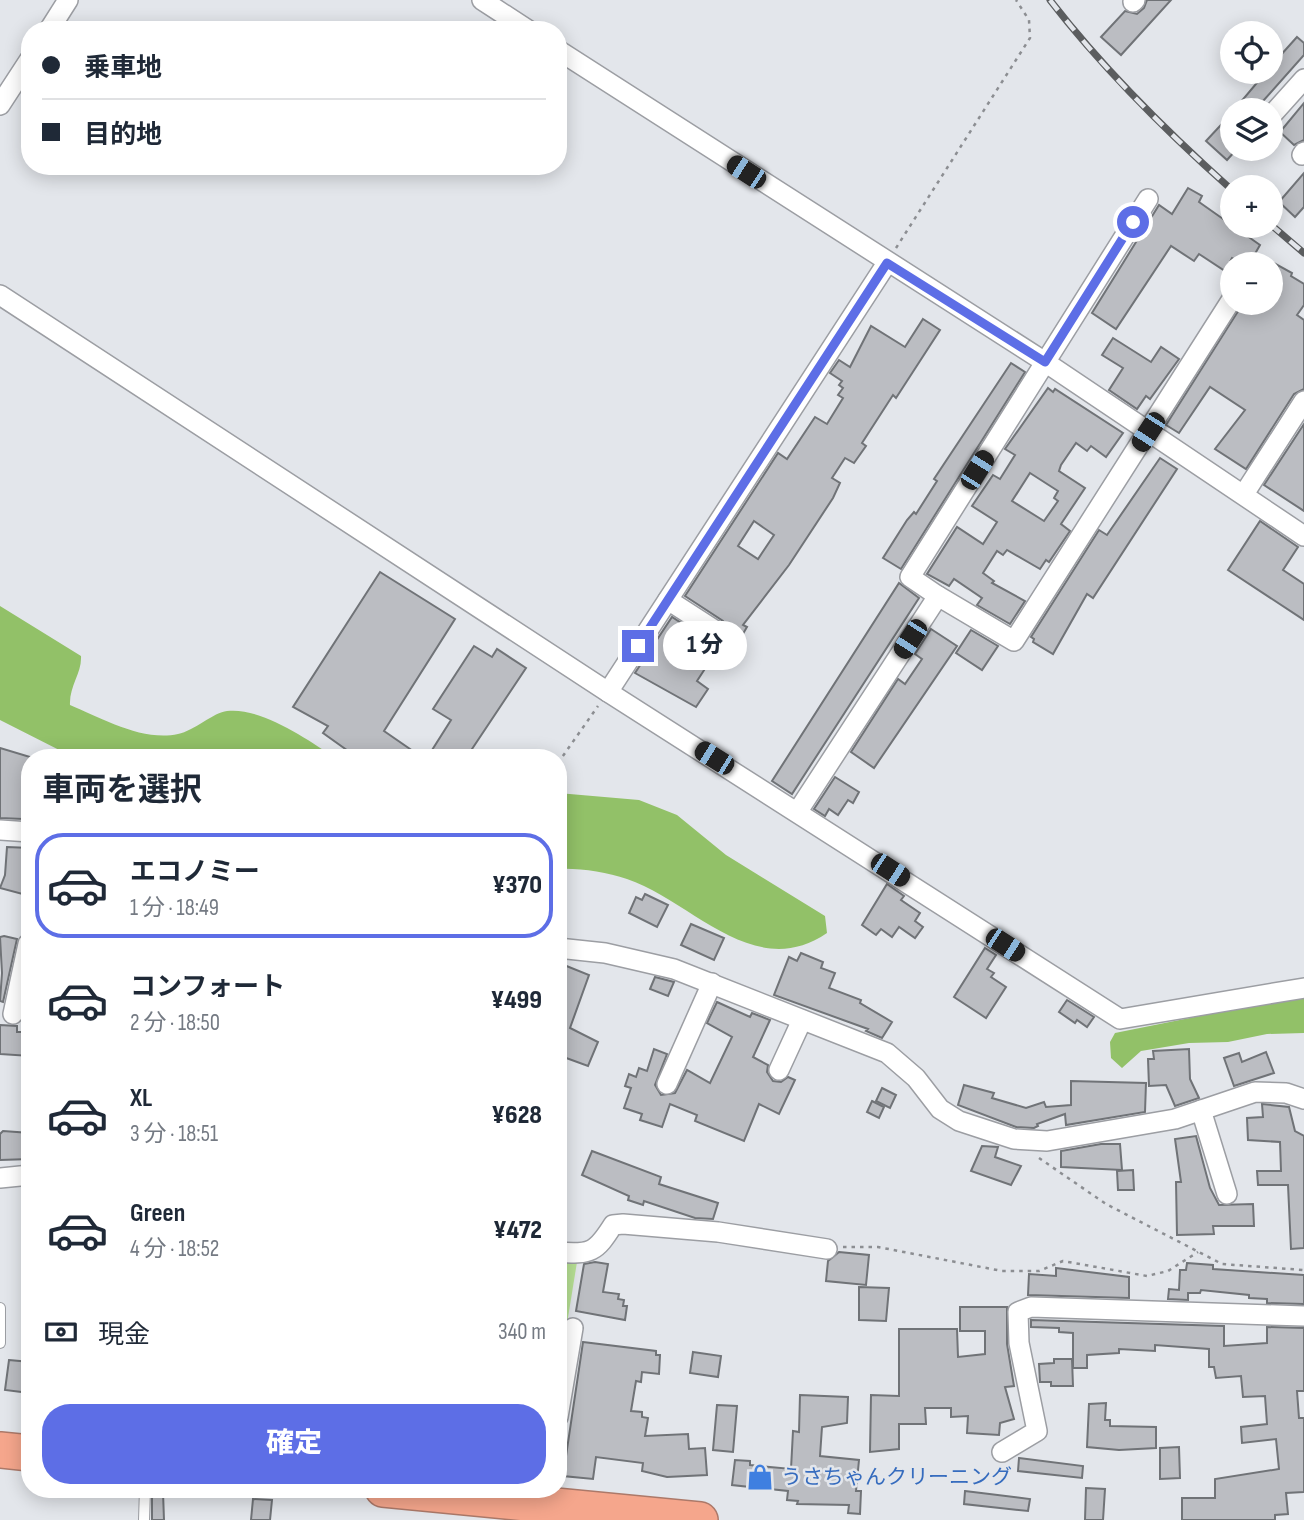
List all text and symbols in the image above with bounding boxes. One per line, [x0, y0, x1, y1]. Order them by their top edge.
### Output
map controls [1220, 21, 1283, 315]
button: locate [1220, 21, 1283, 84]
text: 乗車地 [84, 53, 162, 84]
button: layers [1220, 98, 1283, 161]
text: 目的地 [84, 120, 162, 151]
car [723, 152, 770, 192]
button: + [1220, 175, 1283, 238]
route start [1117, 206, 1149, 238]
button: − [1220, 252, 1283, 315]
car [1128, 409, 1169, 455]
car [957, 447, 998, 493]
car [890, 616, 931, 662]
callout: 1 分 [662, 622, 746, 670]
route end [622, 630, 654, 662]
text: 1 分 [687, 631, 723, 659]
car [691, 738, 738, 778]
text: 車両を選択 [42, 771, 202, 810]
car [867, 850, 914, 890]
icon: car [46, 854, 109, 917]
text: エコノミー [130, 857, 260, 888]
text: ¥370 [492, 870, 542, 901]
text: 1 分 · 18:49 [130, 894, 219, 922]
car [982, 925, 1029, 965]
icon: car [46, 969, 109, 1032]
text: コンフォート [130, 972, 285, 1003]
text: ¥499 [491, 985, 542, 1016]
text: 2 分 · 18:50 [130, 1009, 220, 1037]
text: XL [130, 1083, 152, 1114]
icon: car [46, 1084, 109, 1147]
text: ¥628 [491, 1100, 542, 1131]
text: 3 分 · 18:51 [130, 1120, 218, 1148]
text: Green [130, 1198, 185, 1229]
icon: car [46, 1199, 109, 1262]
text: ¥472 [493, 1215, 542, 1246]
text: 4 分 · 18:52 [130, 1235, 219, 1263]
icon: cash [42, 1313, 80, 1351]
text: 340 m [498, 1318, 546, 1346]
text: 現金 [98, 1320, 150, 1351]
button: 確定 [42, 1404, 546, 1484]
shop icon: うさちゃんクリーニング [745, 1462, 775, 1492]
place label: うさちゃんクリーニング [781, 1465, 1012, 1490]

